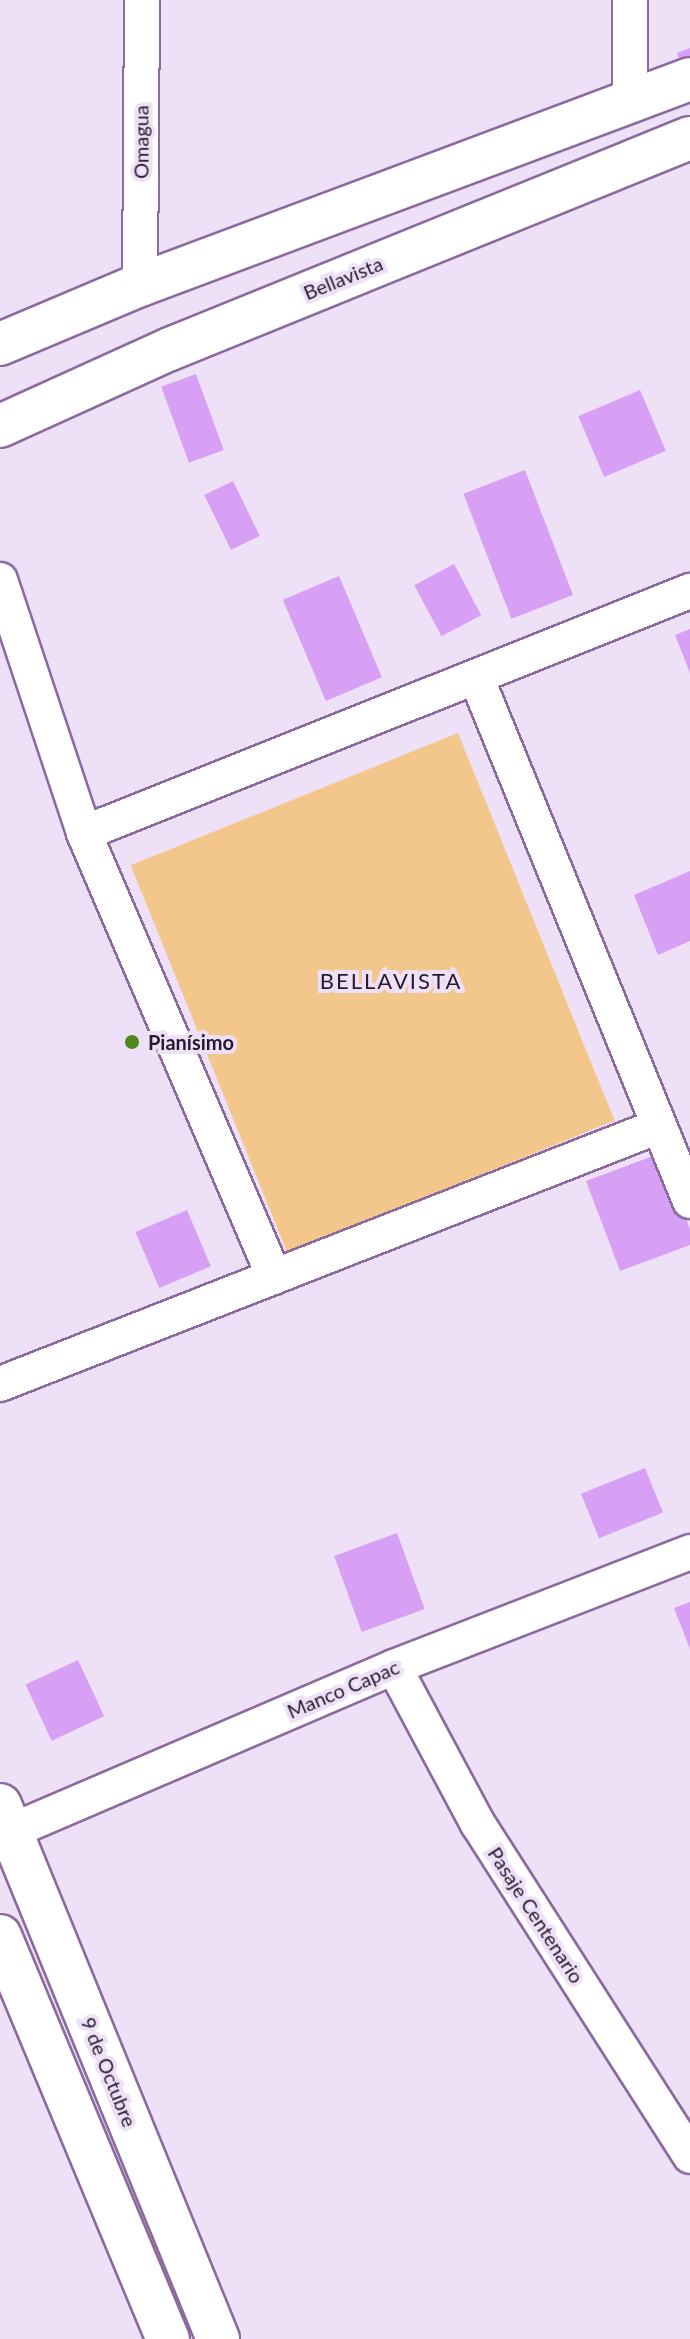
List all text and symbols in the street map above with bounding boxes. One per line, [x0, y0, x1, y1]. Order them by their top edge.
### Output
street label: Omagua [129, 105, 153, 179]
street label: Bellavista [300, 251, 386, 305]
district label: BELLAVISTA [320, 968, 462, 994]
place label: Pianísimo [148, 1030, 234, 1054]
marker: Pianísimo [123, 1033, 141, 1051]
street label: Manco Capac [283, 1655, 403, 1723]
street label: Pasaje Centenario [483, 1842, 589, 1988]
street label: 9 de Octubre [76, 2014, 142, 2130]

